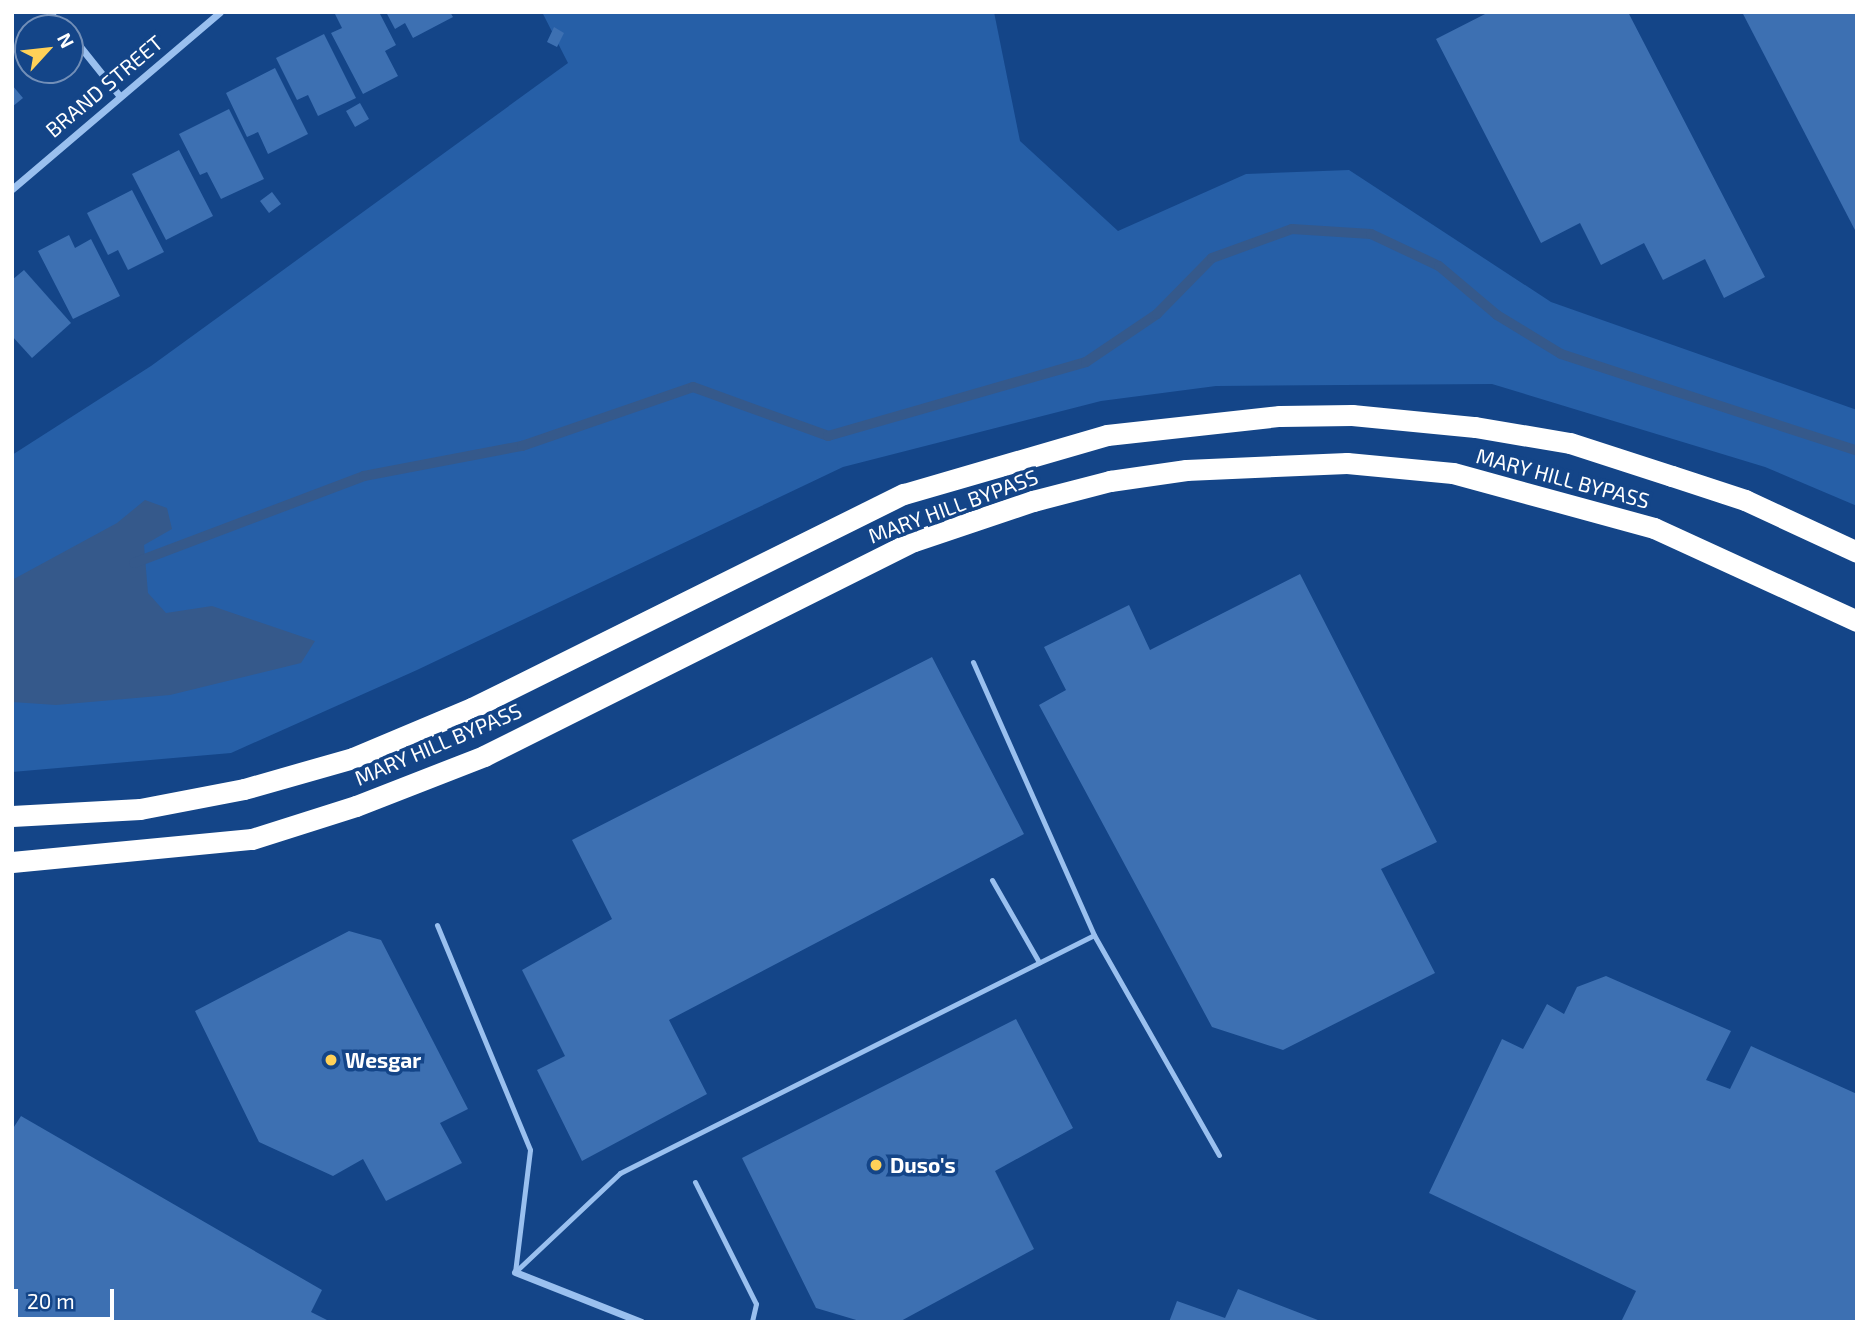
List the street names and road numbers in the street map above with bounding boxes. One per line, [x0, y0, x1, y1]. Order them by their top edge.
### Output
street label: BRAND STREET [40, 30, 168, 142]
street label: MARY HILL BYPASS [1473, 443, 1653, 513]
street label: MARY HILL BYPASS [864, 463, 1042, 549]
street label: MARY HILL BYPASS [350, 697, 526, 791]

